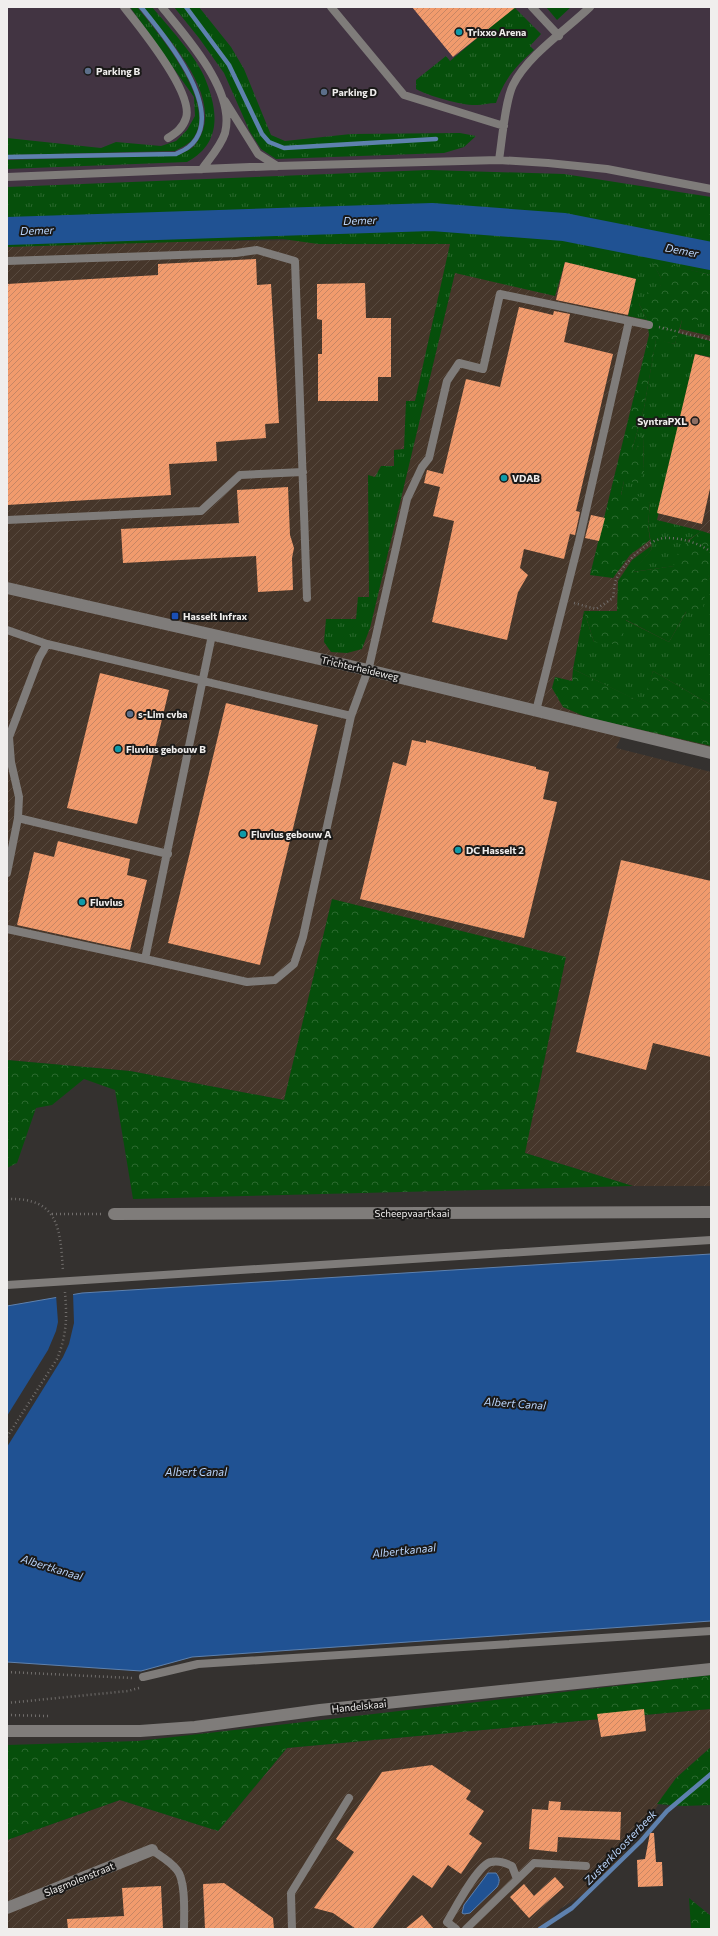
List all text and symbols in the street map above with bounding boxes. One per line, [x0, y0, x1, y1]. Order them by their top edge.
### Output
place label: Trixxo Arena [467, 26, 526, 38]
marker: Trixxo Arena [454, 27, 464, 37]
place label: Parking B [96, 65, 141, 77]
marker: Parking B [83, 66, 93, 76]
place label: Parking D [332, 86, 377, 98]
marker: Parking D [319, 87, 329, 97]
water label: Demer [343, 213, 378, 227]
water label: Demer [20, 223, 55, 237]
water label: Demer [664, 240, 700, 260]
place label: SyntraPXL [637, 415, 687, 427]
marker: SyntraPXL [690, 416, 700, 426]
place label: VDAB [512, 472, 540, 484]
marker: VDAB [499, 473, 509, 483]
place label: Hasselt Infrax [183, 610, 248, 622]
marker: Hasselt Infrax [170, 611, 180, 621]
street label: Trichterheideweg [320, 653, 400, 683]
place label: s-Lim cvba [138, 708, 188, 720]
marker: s-Lim cvba [125, 709, 135, 719]
place label: Fluvius gebouw B [126, 743, 206, 755]
marker: Fluvius gebouw B [113, 744, 123, 754]
place label: Fluvius gebouw A [251, 828, 331, 840]
marker: Fluvius gebouw A [238, 829, 248, 839]
place label: DC Hasselt 2 [466, 844, 524, 856]
marker: DC Hasselt 2 [453, 845, 463, 855]
place label: Fluvius [90, 896, 123, 908]
marker: Fluvius [77, 897, 87, 907]
street label: Scheepvaartkaai [375, 1207, 449, 1219]
water label: Albert Canal [483, 1394, 547, 1412]
water label: Albert Canal [164, 1465, 227, 1478]
water label: Albertkanaal [371, 1540, 437, 1560]
water label: Albertkanaal [19, 1551, 85, 1583]
street label: Handelskaai [331, 1697, 387, 1715]
water label: Zusterkloosterbeek [580, 1806, 660, 1888]
street label: Slagmolenstraat [42, 1860, 116, 1898]

